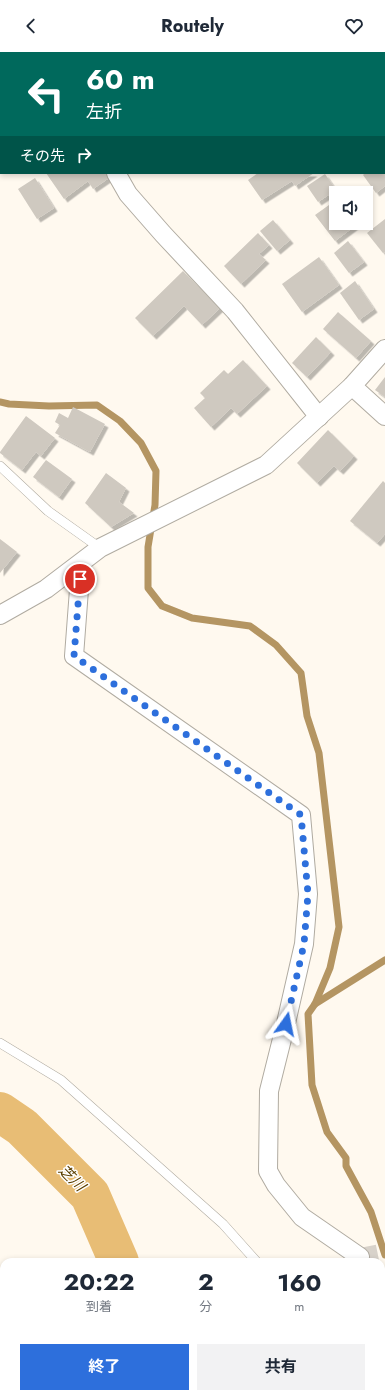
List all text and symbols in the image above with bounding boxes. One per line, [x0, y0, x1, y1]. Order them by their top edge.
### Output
text: Routely [161, 13, 224, 39]
icon: back [20, 15, 42, 37]
icon: heart [343, 15, 365, 37]
text: 60 m [86, 59, 155, 100]
icon: left [20, 68, 72, 120]
text: 左折 [86, 99, 122, 125]
icon: right [73, 144, 95, 166]
text: その先 [20, 145, 65, 167]
map controls [329, 186, 373, 230]
button: sound [329, 186, 373, 230]
pin [63, 562, 97, 596]
icon: arrive [69, 568, 91, 590]
position arrow [265, 1003, 307, 1045]
water label: 芝川 [54, 1160, 92, 1198]
text: 20:22 [64, 1264, 134, 1299]
text: 2 [198, 1264, 214, 1299]
text: 160 [277, 1265, 321, 1300]
text: 到着 [86, 1297, 112, 1316]
text: 分 [199, 1297, 212, 1316]
text: m [294, 1297, 304, 1316]
button: 終了 [20, 1344, 189, 1390]
button: 共有 [197, 1344, 365, 1390]

